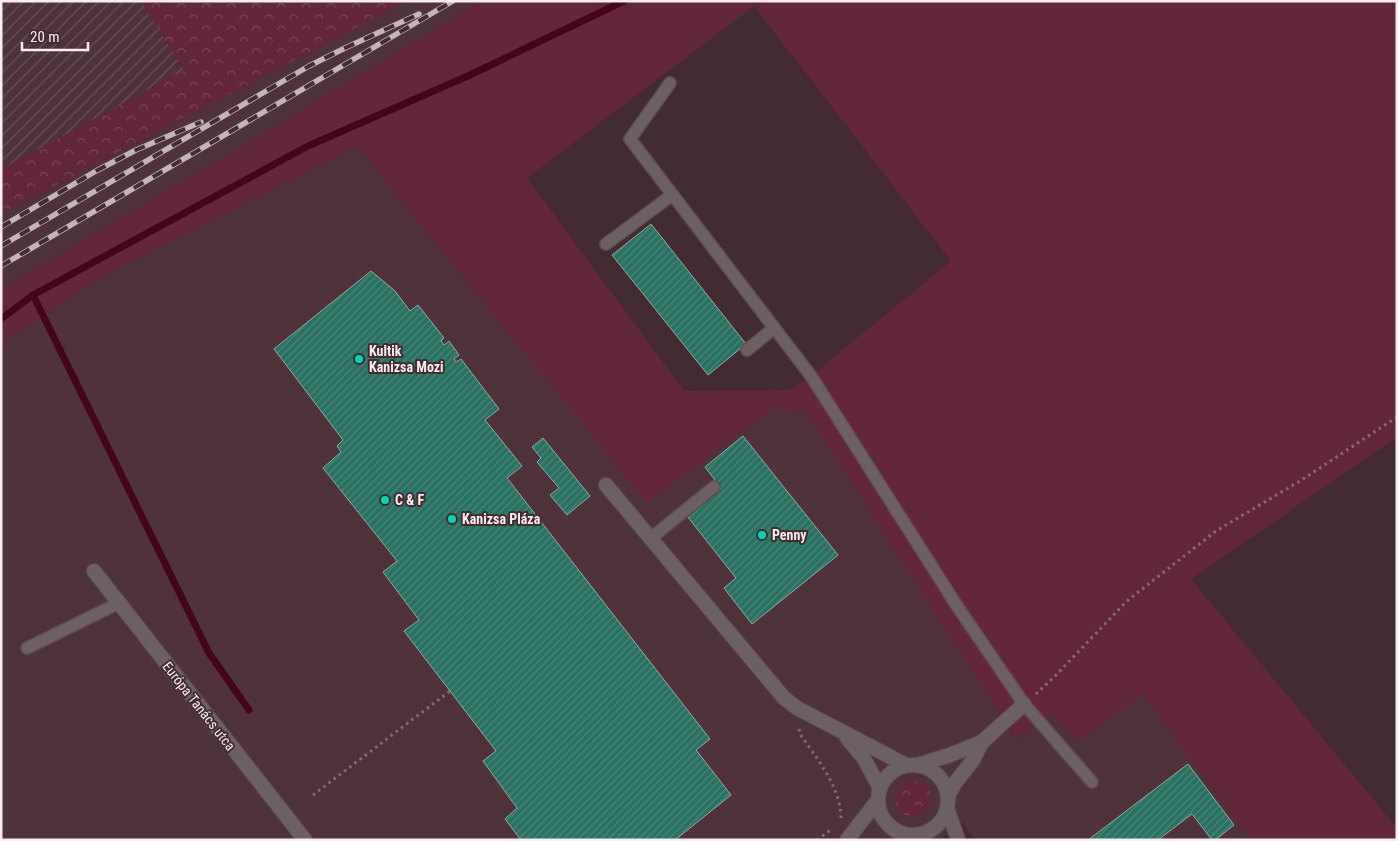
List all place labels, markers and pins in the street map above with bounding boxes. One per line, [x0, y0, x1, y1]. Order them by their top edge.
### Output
place label: Kultik Kanizsa Mozi [369, 343, 444, 375]
marker: Kultik Kanizsa Mozi [353, 353, 365, 365]
place label: C & F [395, 492, 425, 508]
marker: C & F [379, 494, 391, 506]
place label: Kanizsa Pláza [462, 511, 541, 527]
marker: Kanizsa Pláza [446, 513, 458, 525]
place label: Penny [772, 527, 807, 543]
marker: Penny [756, 529, 768, 541]

